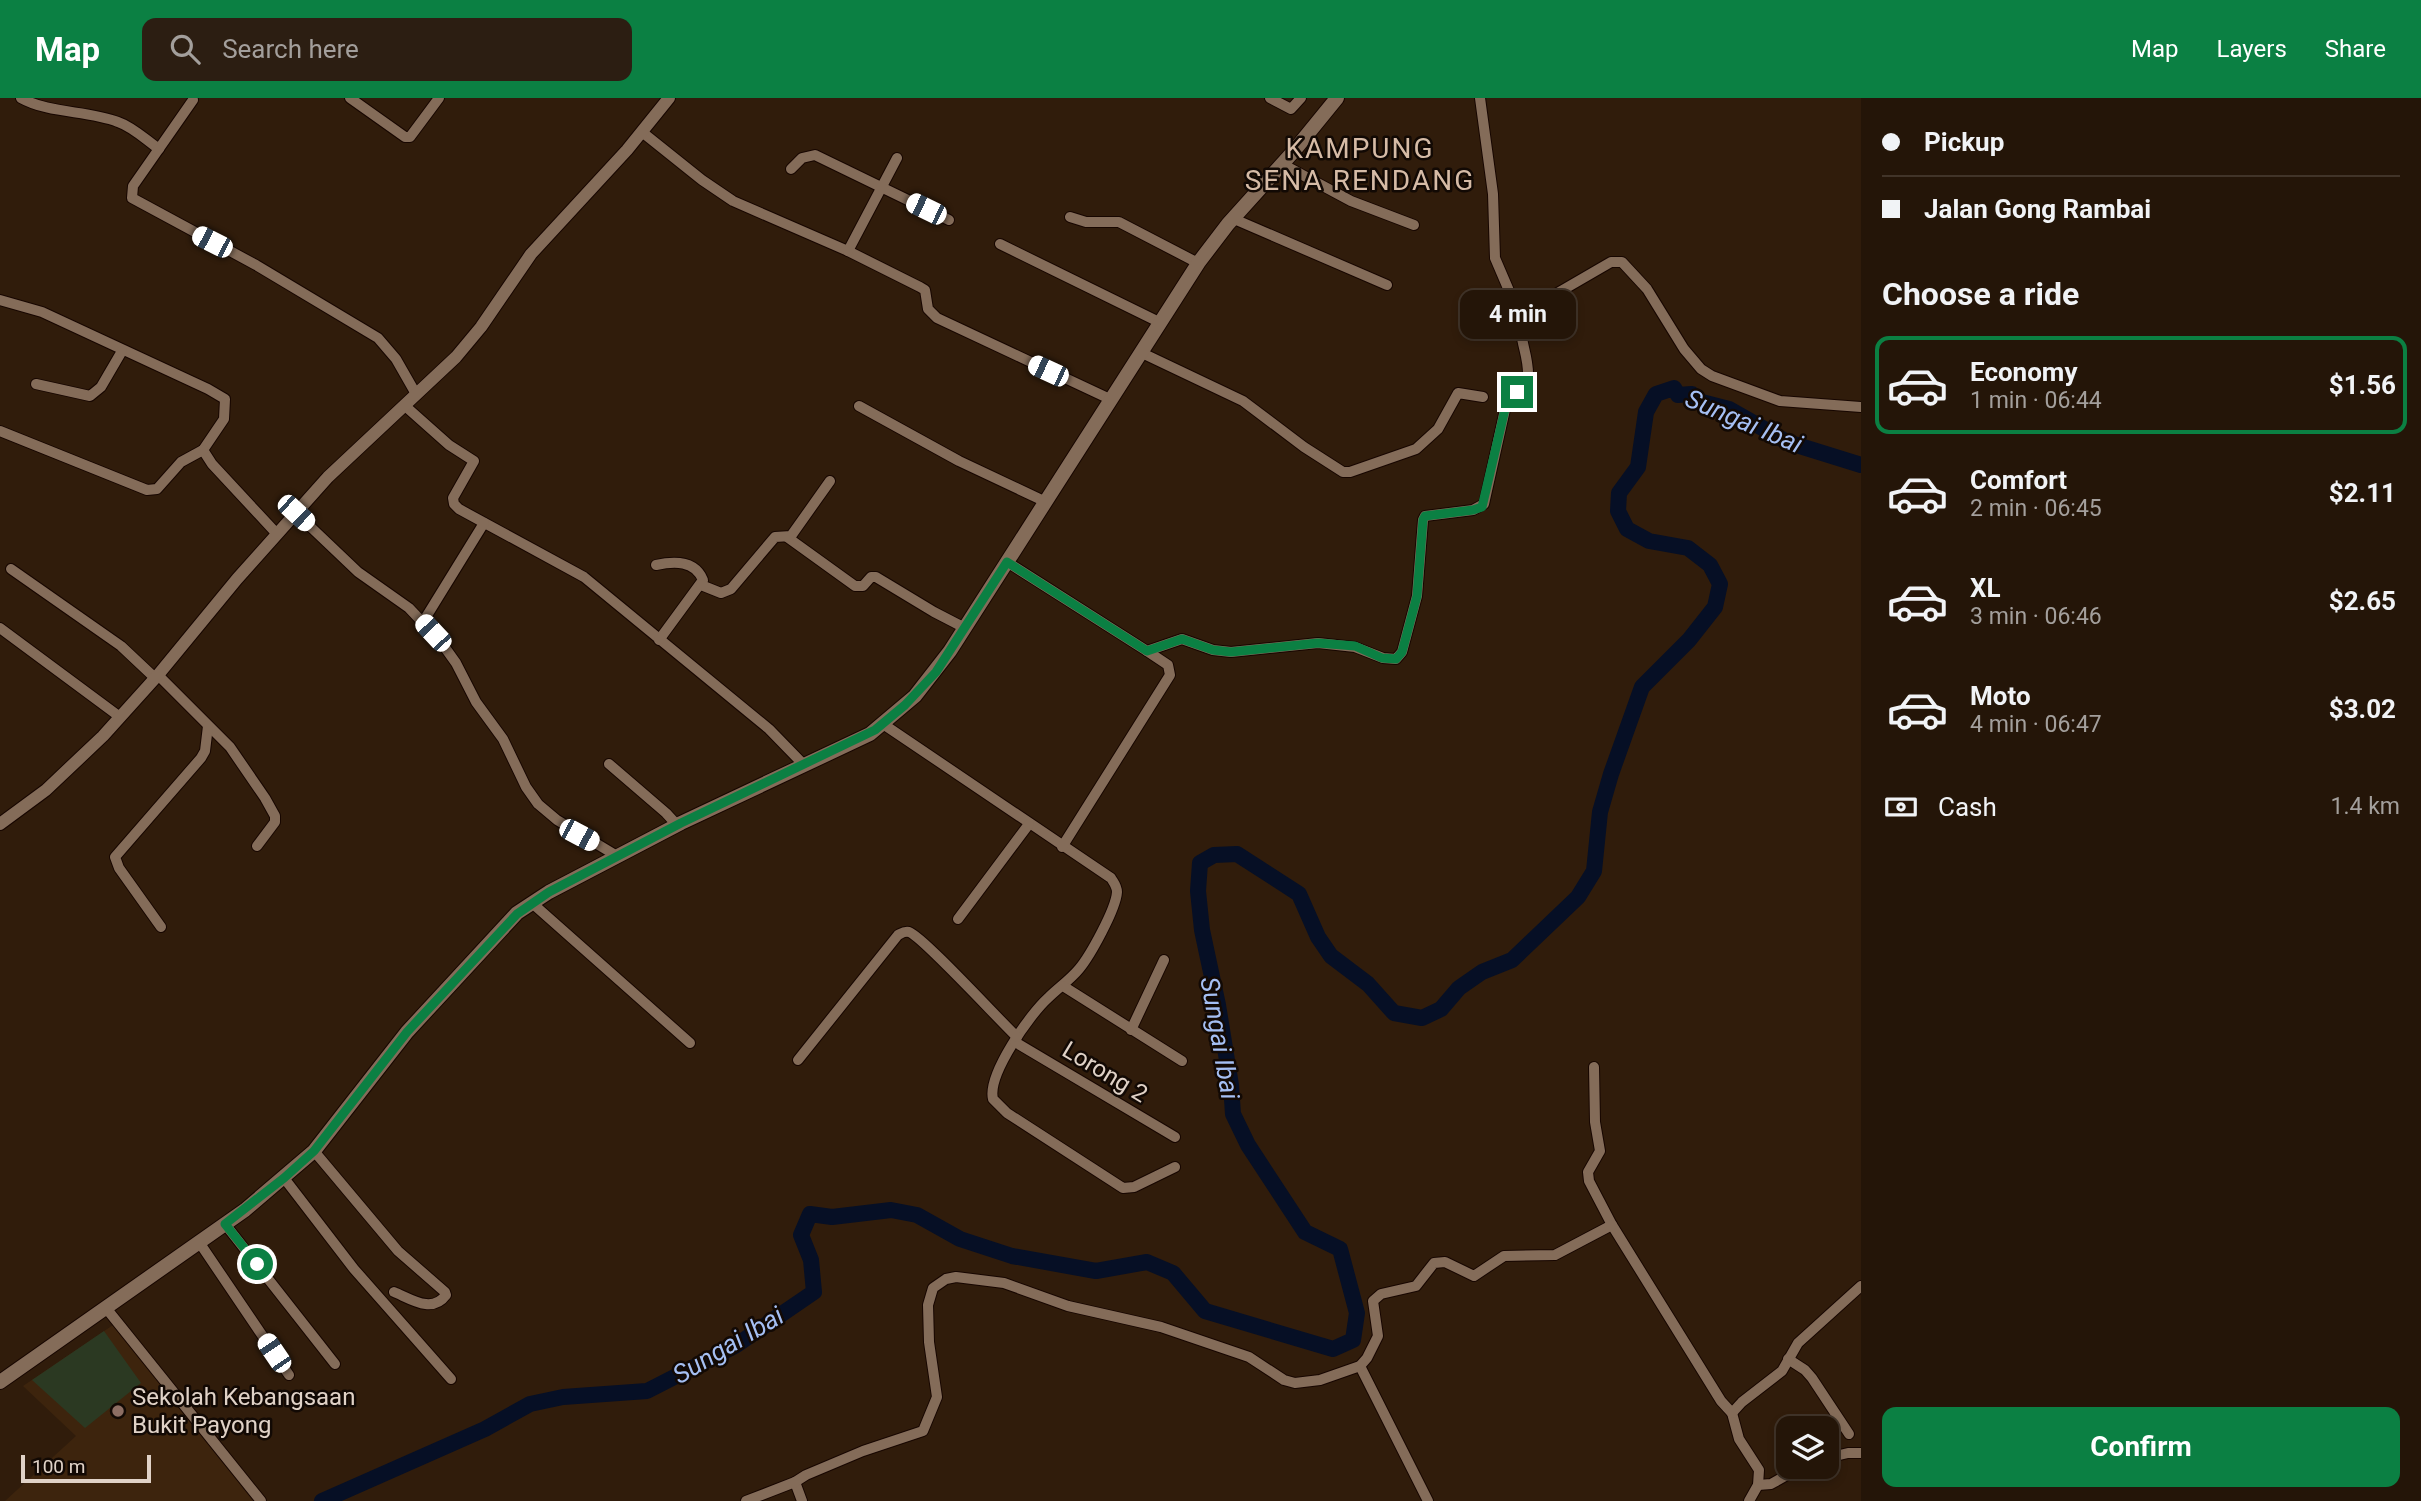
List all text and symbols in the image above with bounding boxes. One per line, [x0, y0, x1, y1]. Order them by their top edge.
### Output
search box [142, 18, 632, 81]
text: Map [35, 30, 100, 69]
icon: search [166, 30, 204, 68]
text: Search here [222, 34, 359, 64]
text: Map [2131, 35, 2179, 63]
text: Layers [2217, 35, 2287, 63]
text: Share [2325, 35, 2386, 63]
text: Pickup [1924, 127, 2004, 157]
district label: KAMPUNG SENA RENDANG [1245, 132, 1475, 197]
car [903, 190, 950, 228]
text: Jalan Gong Rambai [1924, 194, 2151, 224]
car [189, 223, 236, 261]
text: Choose a ride [1882, 275, 2079, 313]
callout: 4 min [1459, 290, 1575, 340]
text: 4 min [1489, 301, 1547, 328]
car [1025, 353, 1072, 389]
icon: car [1886, 354, 1949, 417]
text: Economy [1970, 357, 2077, 387]
text: $1.56 [2329, 370, 2396, 400]
route end [1501, 376, 1533, 408]
water label: Sungai Ibai [1681, 383, 1808, 459]
text: 1 min · 06:44 [1970, 387, 2102, 414]
icon: car [1886, 462, 1949, 525]
text: Comfort [1970, 465, 2067, 495]
text: $2.11 [2329, 478, 2396, 508]
car [274, 491, 319, 535]
text: 2 min · 06:45 [1970, 495, 2102, 522]
icon: car [1886, 570, 1949, 633]
text: XL [1970, 573, 2001, 603]
text: $2.65 [2329, 586, 2396, 616]
text: 3 min · 06:46 [1970, 603, 2102, 630]
car [411, 610, 456, 656]
icon: car [1886, 678, 1949, 741]
text: Moto [1970, 681, 2031, 711]
text: $3.02 [2329, 694, 2396, 724]
text: 4 min · 06:47 [1970, 711, 2102, 738]
icon: cash [1882, 788, 1920, 826]
text: Cash [1938, 792, 1997, 822]
text: 1.4 km [2331, 793, 2400, 820]
car [556, 816, 603, 854]
water label: Sungai Ibai [1194, 974, 1246, 1103]
street label: Lorong 2 [1057, 1036, 1153, 1108]
route start [241, 1248, 273, 1280]
water label: Sungai Ibai [667, 1300, 790, 1390]
car [254, 1330, 295, 1376]
place label: Sekolah Kebangsaan Bukit Payong [132, 1383, 355, 1439]
marker: Sekolah Kebangsaan Bukit Payong [110, 1403, 126, 1419]
button: Confirm [1882, 1407, 2400, 1487]
map controls [1776, 1416, 1839, 1479]
button: layers [1776, 1416, 1839, 1479]
scale bar [21, 1452, 150, 1484]
text: 100 m [32, 1455, 85, 1478]

